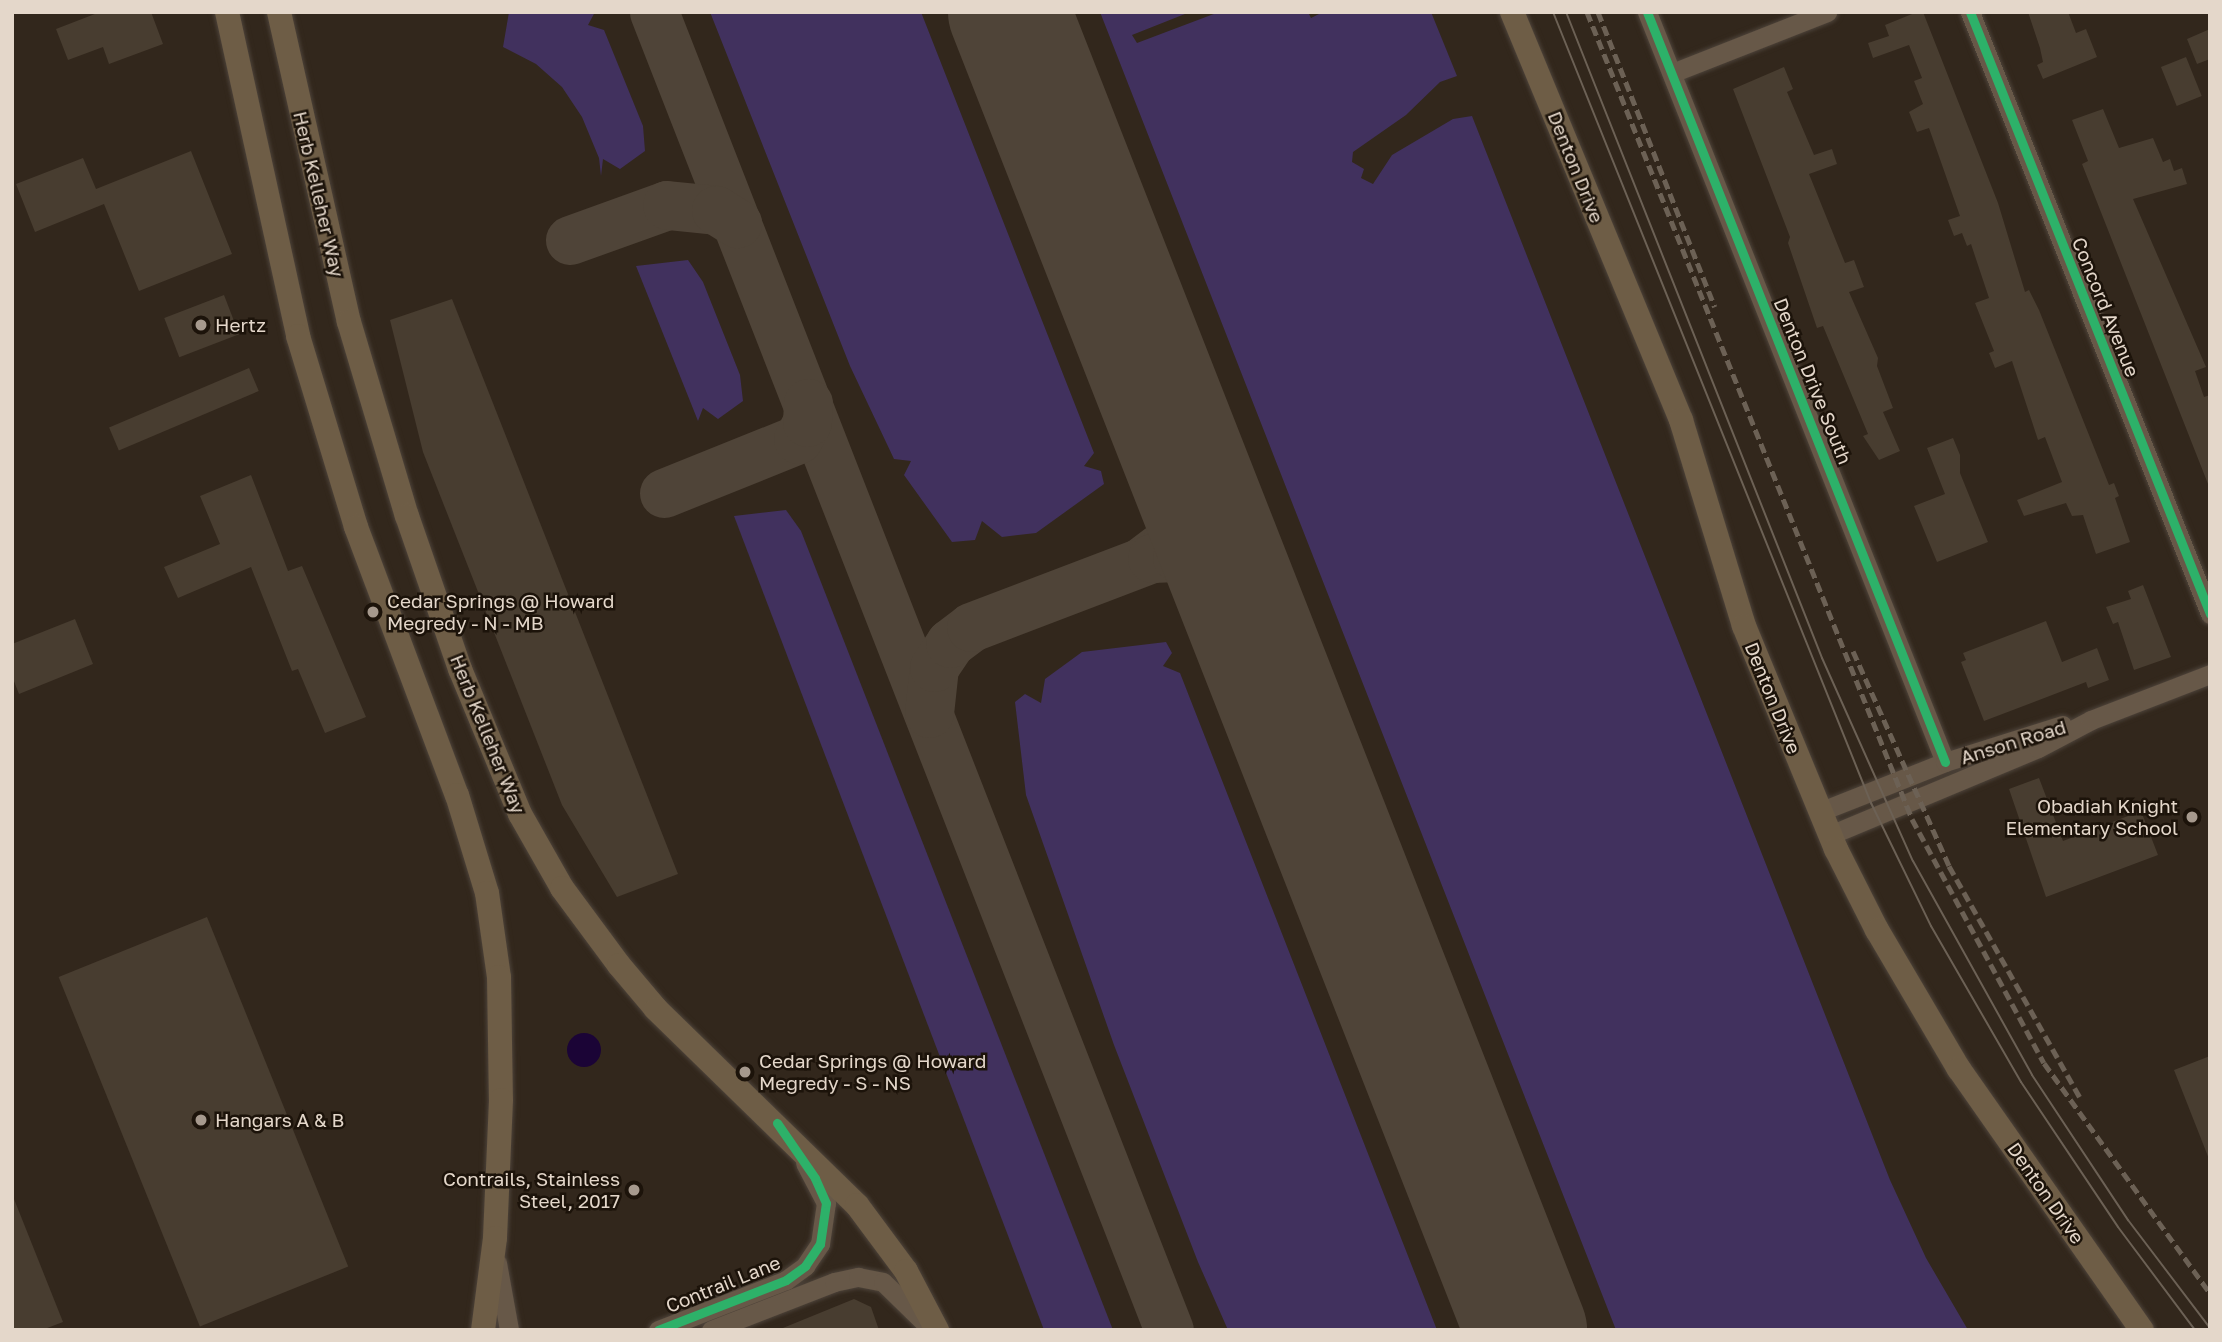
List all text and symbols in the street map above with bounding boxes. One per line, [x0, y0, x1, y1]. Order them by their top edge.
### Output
street label: Denton Drive [1543, 108, 1609, 226]
street label: Herb Kelleher Way [289, 109, 349, 279]
street label: Concord Avenue [2068, 234, 2144, 380]
street label: Denton Drive South [1769, 294, 1857, 468]
place label: Hertz [215, 314, 266, 336]
marker: Hertz [193, 317, 209, 333]
place label: Cedar Springs @ Howard Megredy - N - MB [387, 590, 614, 634]
marker: Cedar Springs @ Howard Megredy - N - MB [365, 604, 381, 620]
street label: Denton Drive [1740, 639, 1806, 757]
street label: Herb Kelleher Way [446, 651, 530, 817]
street label: Anson Road [1958, 715, 2068, 769]
place label: Obadiah Knight Elementary School [2005, 795, 2178, 839]
marker: Obadiah Knight Elementary School [2184, 809, 2200, 825]
place label: Cedar Springs @ Howard Megredy - S - NS [759, 1050, 986, 1094]
marker: Cedar Springs @ Howard Megredy - S - NS [737, 1064, 753, 1080]
place label: Hangars A & B [215, 1109, 344, 1131]
marker: Hangars A & B [193, 1112, 209, 1128]
street label: Denton Drive [2003, 1138, 2089, 1248]
place label: Contrails, Stainless Steel, 2017 [443, 1168, 620, 1212]
marker: Contrails, Stainless Steel, 2017 [626, 1182, 642, 1198]
street label: Contrail Lane [662, 1251, 784, 1317]

